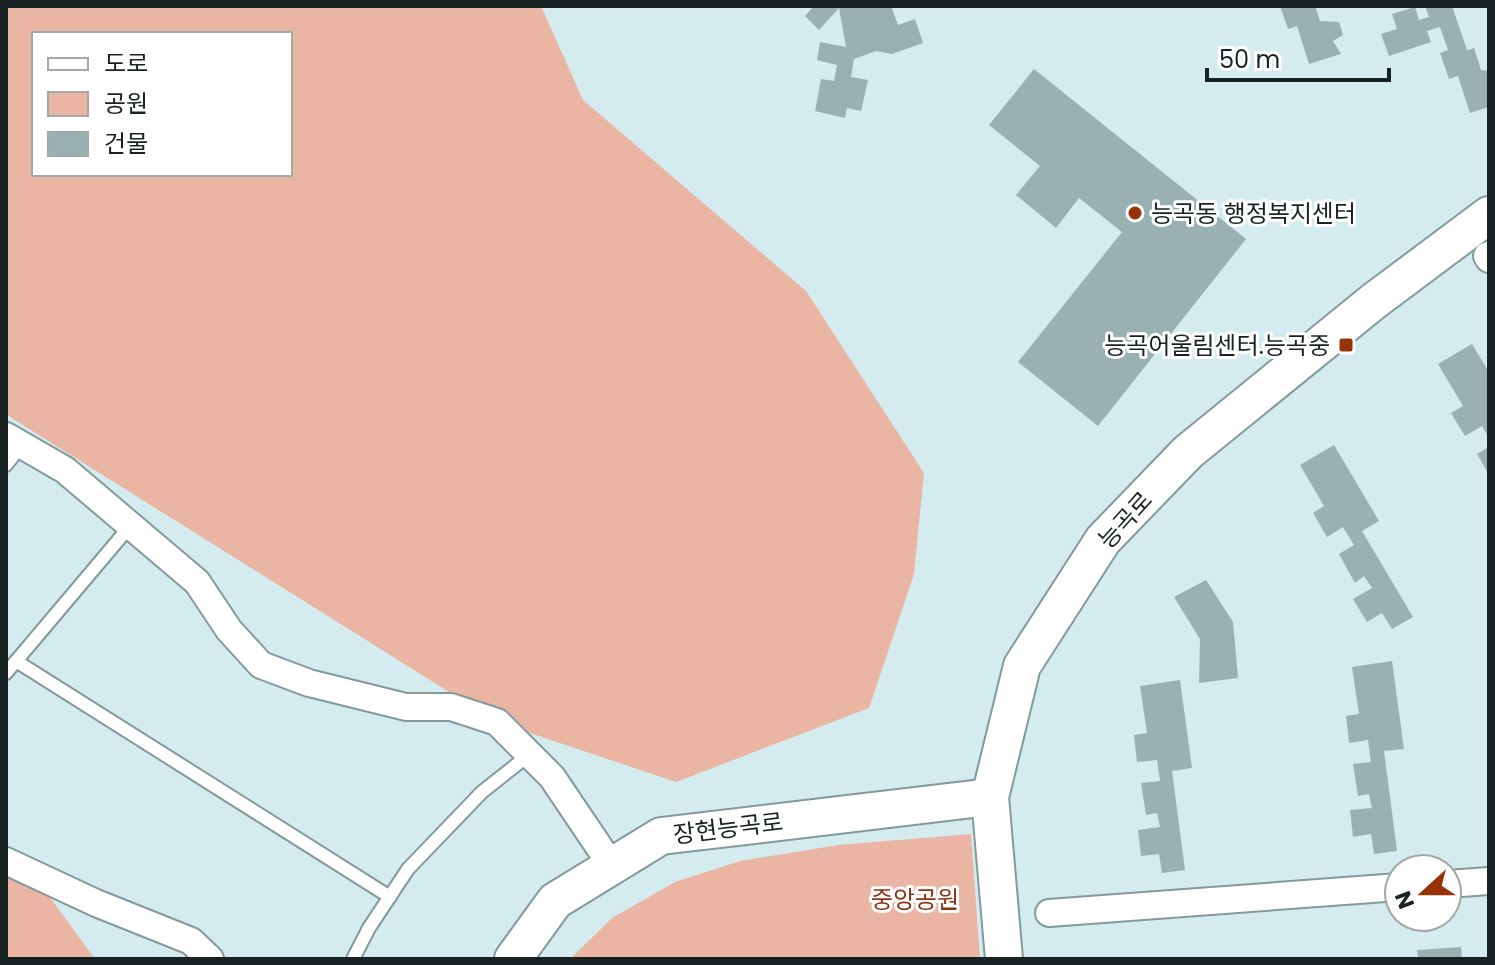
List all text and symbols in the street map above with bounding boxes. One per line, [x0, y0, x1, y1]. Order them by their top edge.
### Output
legend [32, 32, 292, 176]
scale bar [1207, 32, 1389, 82]
text: 50 m [1219, 43, 1280, 76]
text: 도로 [104, 47, 148, 80]
text: 공원 [104, 87, 148, 120]
text: 건물 [104, 127, 148, 160]
place label: 능곡동 행정복지센터 [1151, 197, 1356, 230]
marker: 능곡동 행정복지센터 [1126, 204, 1144, 222]
place label: 능곡어울림센터.능곡중 [1104, 329, 1330, 362]
marker: 능곡어울림센터.능곡중 [1337, 336, 1355, 354]
street label: 능곡로 [1091, 484, 1159, 556]
street label: 장현능곡로 [671, 805, 785, 851]
north arrow [1383, 853, 1463, 933]
park label: 중앙공원 [871, 883, 959, 916]
text: N [1387, 887, 1422, 913]

